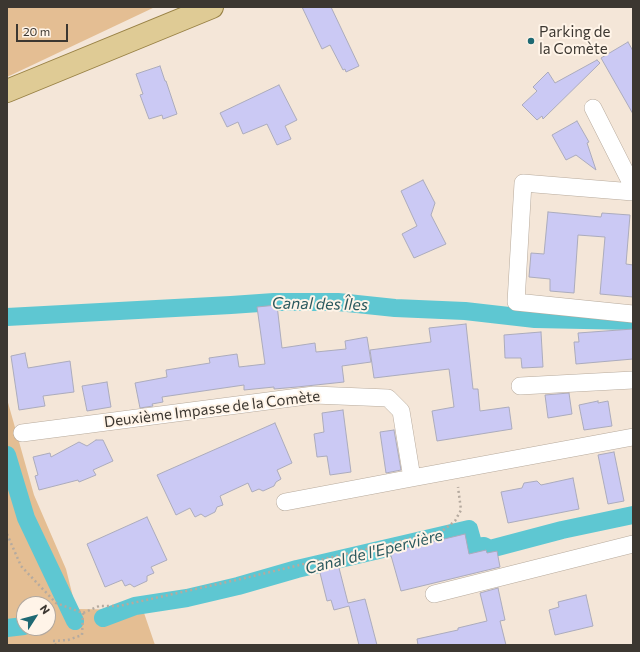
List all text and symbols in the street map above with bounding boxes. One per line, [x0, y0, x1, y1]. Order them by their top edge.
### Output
scale bar [18, 16, 70, 42]
place label: Parking de la Comète [539, 23, 610, 58]
text: 20 m [23, 24, 50, 38]
marker: Parking de la Comète [526, 36, 536, 46]
water label: Canal des Îles [272, 294, 368, 314]
street label: Deuxième Impasse de la Comète [103, 387, 321, 431]
water label: Canal de l'Epervière [303, 526, 445, 578]
north arrow [16, 596, 56, 636]
text: N [38, 602, 53, 616]

